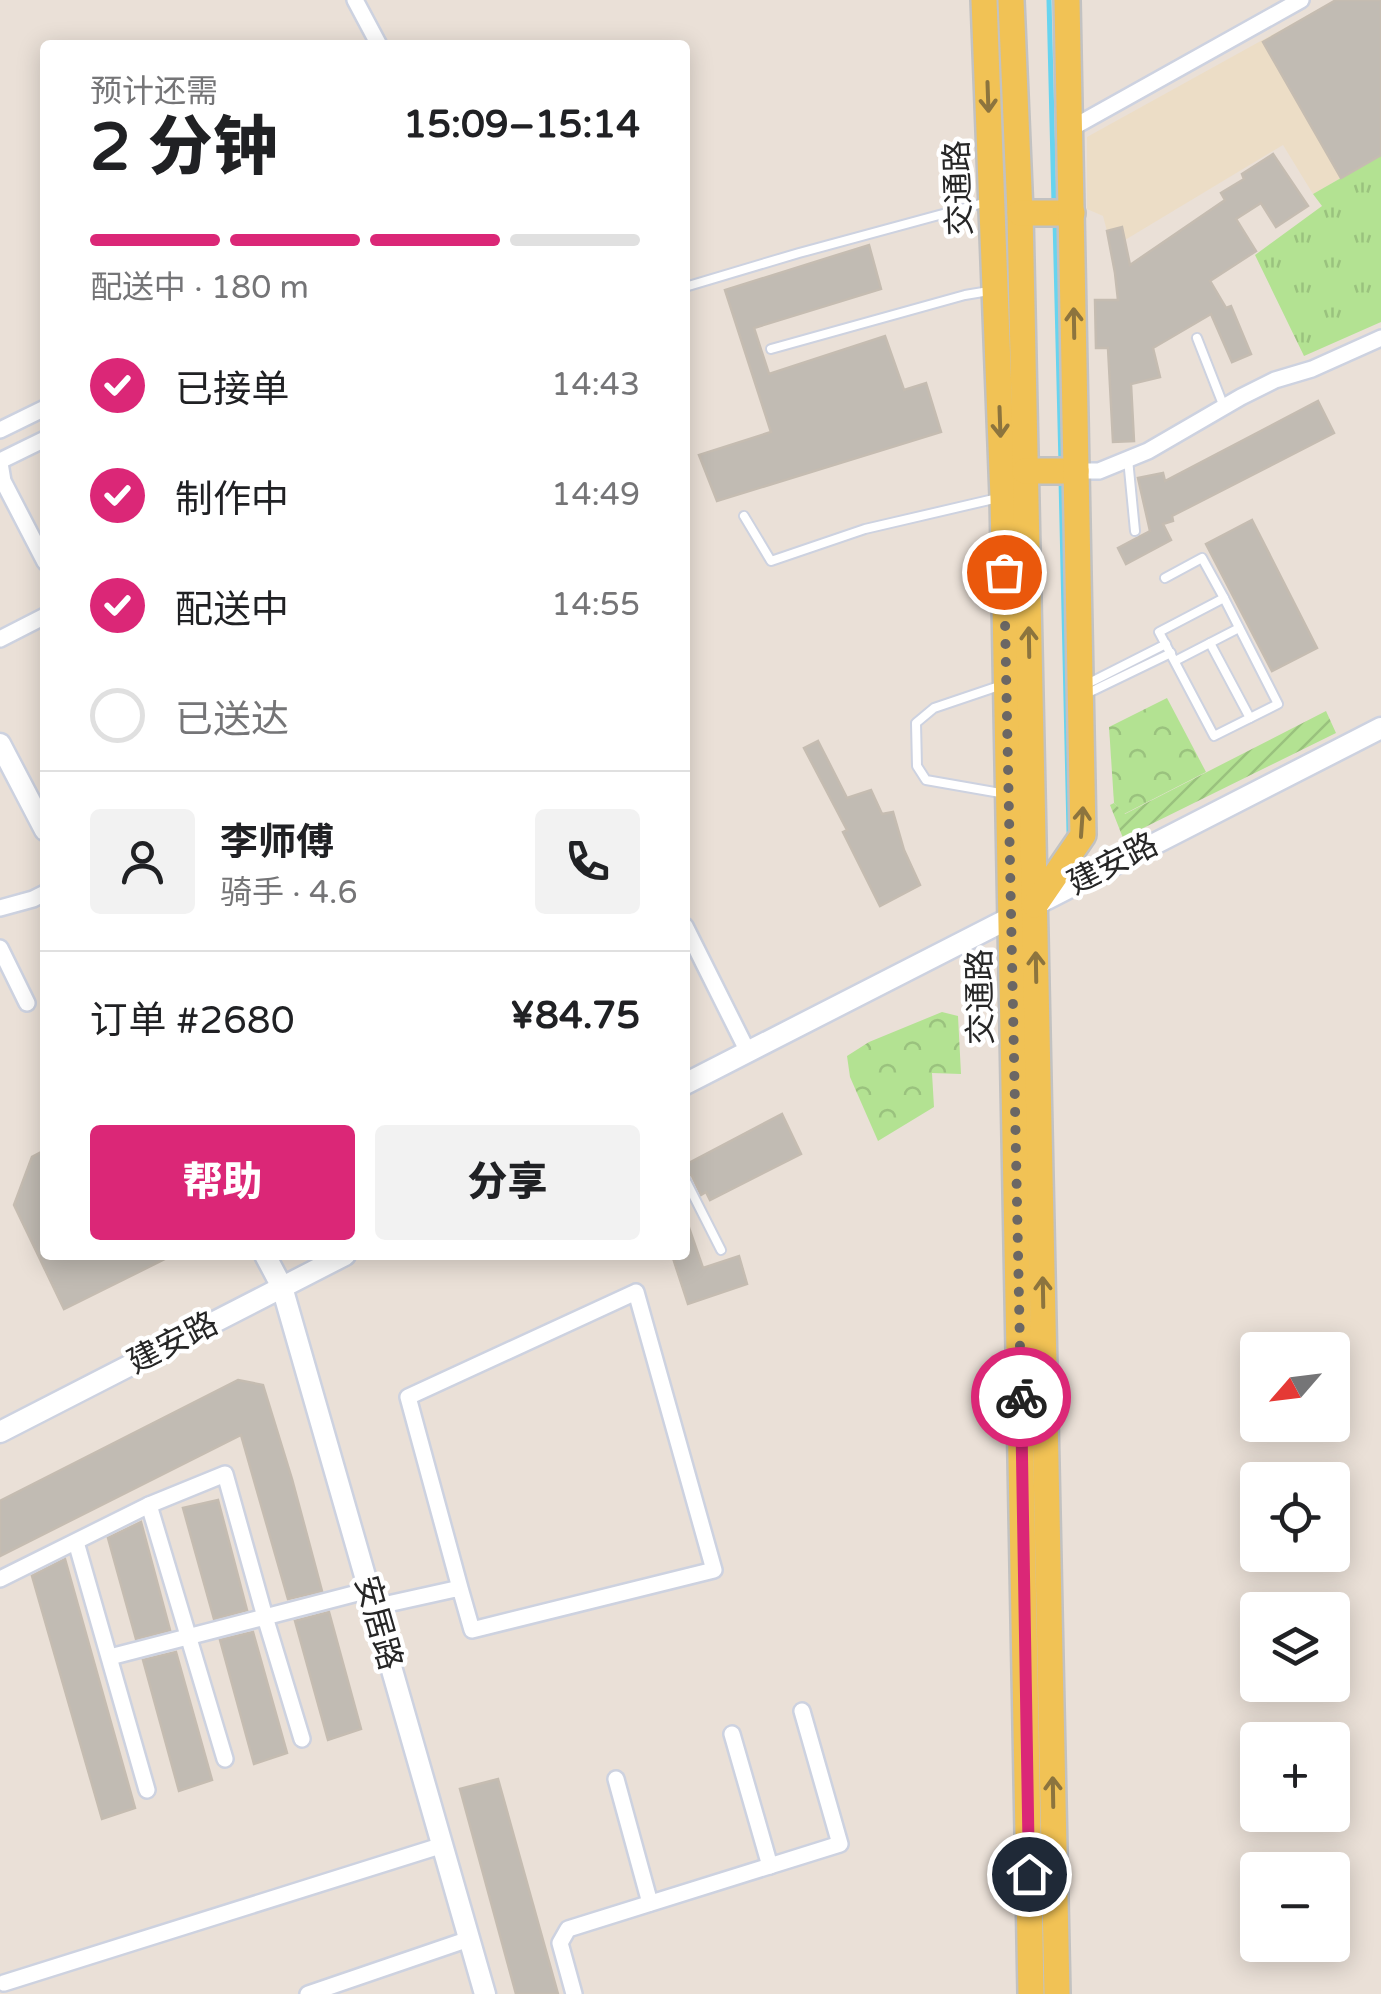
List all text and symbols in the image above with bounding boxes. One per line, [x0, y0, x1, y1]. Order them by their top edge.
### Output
text: 预计还需 [90, 73, 218, 111]
one-way arrow [979, 81, 998, 113]
text: 15:09–15:14 [403, 102, 640, 148]
text: 2 分钟 [90, 109, 278, 188]
street label: 交通路 [938, 139, 980, 237]
text: 配送中 · 180 m [90, 269, 309, 307]
one-way arrow [1064, 307, 1084, 340]
icon: check [90, 358, 145, 413]
text: 14:43 [551, 366, 640, 404]
text: 已接单 [175, 367, 289, 413]
one-way arrow [991, 406, 1010, 438]
icon: check [90, 468, 145, 523]
text: 14:49 [551, 476, 640, 514]
text: 制作中 [175, 477, 289, 523]
pin [962, 530, 1047, 615]
icon: bag [977, 545, 1032, 600]
icon: check [90, 578, 145, 633]
text: 14:55 [551, 586, 640, 624]
text: 配送中 [175, 587, 289, 633]
one-way arrow [1019, 626, 1038, 658]
text: 已送达 [175, 697, 289, 743]
one-way arrow [1072, 806, 1091, 839]
button: person [90, 809, 195, 914]
button: phone [535, 809, 640, 914]
text: 李师傅 [220, 820, 334, 866]
street label: 建安路 [1062, 825, 1164, 903]
text: 骑手 · 4.6 [220, 874, 357, 912]
street label: 交通路 [961, 949, 1001, 1045]
one-way arrow [1027, 951, 1046, 983]
text: ¥84.75 [510, 993, 640, 1039]
text: 订单 #2680 [90, 998, 295, 1044]
button: 帮助 [90, 1125, 355, 1240]
button: 分享 [375, 1125, 640, 1240]
one-way arrow [1034, 1276, 1052, 1308]
street label: 建安路 [122, 1304, 224, 1382]
north arrow [1240, 1332, 1350, 1442]
map controls [1240, 1332, 1350, 1962]
courier [971, 1347, 1071, 1447]
icon: bike [994, 1370, 1049, 1425]
button: locate [1240, 1462, 1350, 1572]
street label: 安居路 [347, 1572, 409, 1674]
button: layers [1240, 1592, 1350, 1702]
button: + [1240, 1722, 1350, 1832]
one-way arrow [1044, 1776, 1062, 1808]
pin [987, 1832, 1072, 1917]
icon: home [1002, 1847, 1057, 1902]
button: − [1240, 1852, 1350, 1962]

